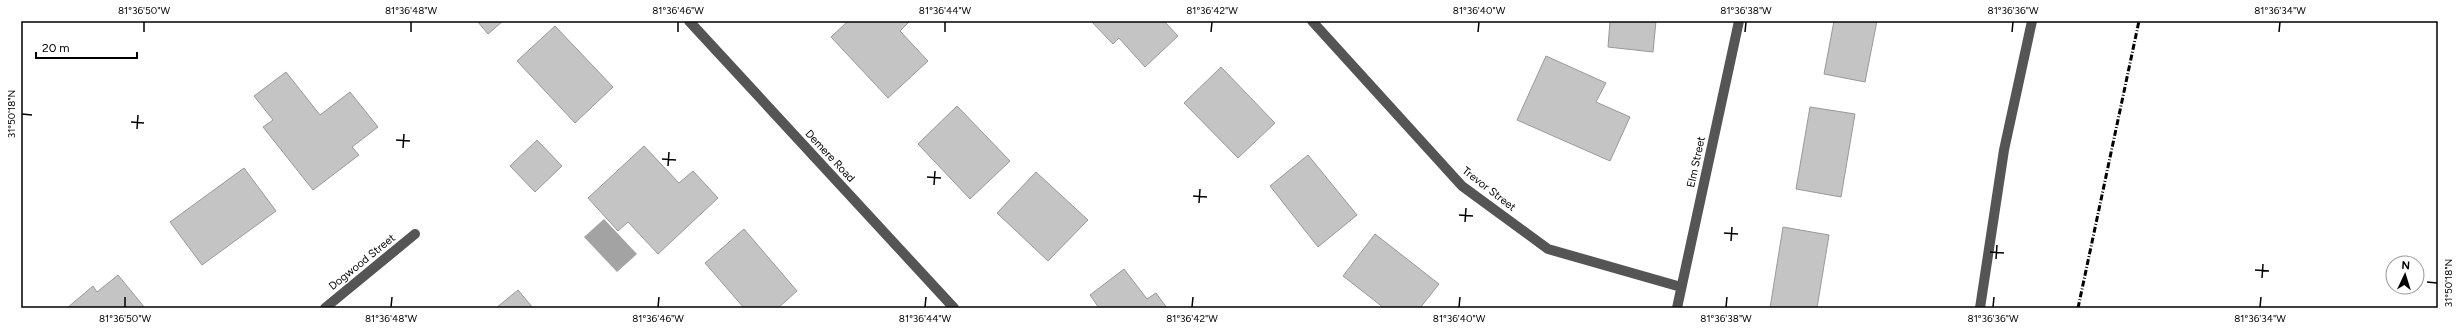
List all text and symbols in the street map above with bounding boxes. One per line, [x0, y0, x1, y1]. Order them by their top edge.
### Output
text: 81°36'50"W [118, 4, 170, 17]
text: 81°36'48"W [385, 4, 438, 17]
text: 81°36'46"W [652, 4, 704, 17]
text: 81°36'44"W [919, 4, 972, 17]
text: 81°36'42"W [1186, 4, 1238, 17]
text: 81°36'40"W [1453, 4, 1506, 17]
text: 81°36'38"W [1720, 4, 1772, 17]
text: 81°36'36"W [1988, 4, 2039, 17]
text: 81°36'34"W [2254, 4, 2306, 17]
scale bar [36, 34, 137, 60]
text: 20 m [42, 41, 70, 55]
text: 31°50'18"N [5, 90, 18, 138]
street label: Demere Road [802, 127, 858, 185]
street label: Elm Street [1684, 135, 1708, 189]
street label: Trevor Street [1460, 164, 1518, 214]
street label: Dogwood Street [326, 231, 398, 293]
north arrow [2385, 255, 2425, 295]
text: N [2401, 259, 2410, 272]
text: 31°50'18"N [2442, 259, 2455, 307]
text: 81°36'50"W [99, 312, 151, 325]
text: 81°36'48"W [365, 312, 418, 325]
text: 81°36'46"W [632, 312, 684, 325]
text: 81°36'44"W [899, 312, 952, 325]
text: 81°36'42"W [1166, 312, 1218, 325]
text: 81°36'40"W [1433, 312, 1486, 325]
text: 81°36'38"W [1700, 312, 1752, 325]
text: 81°36'36"W [1968, 312, 2019, 325]
text: 81°36'34"W [2234, 312, 2286, 325]

